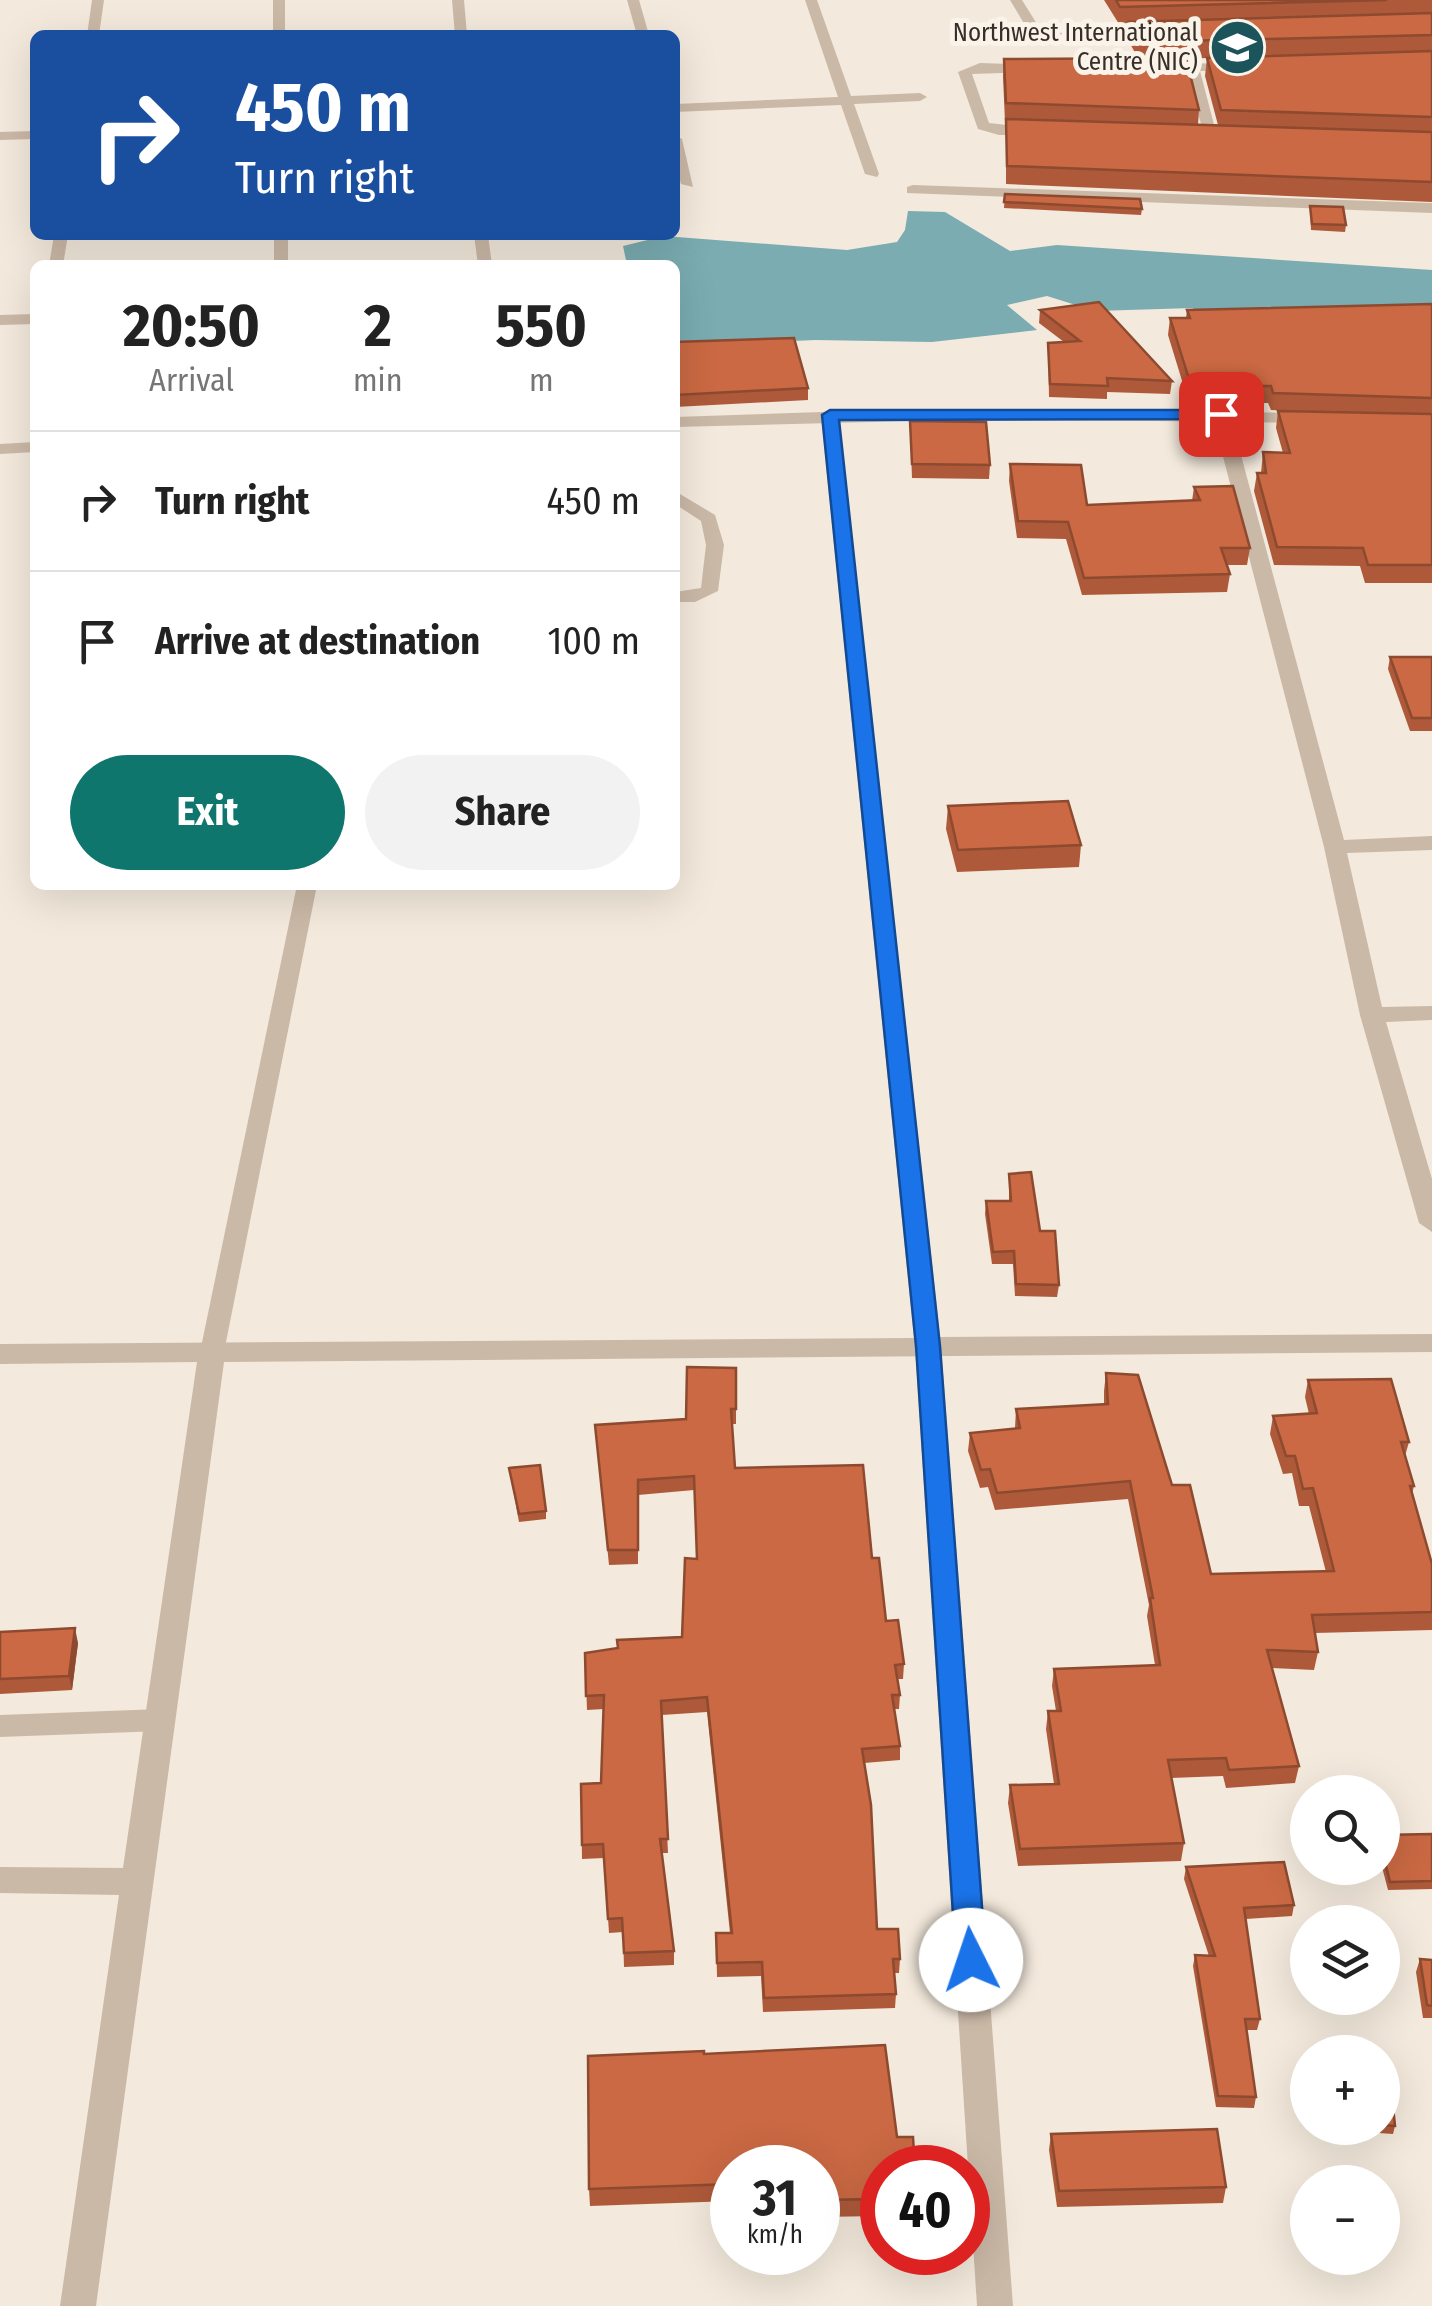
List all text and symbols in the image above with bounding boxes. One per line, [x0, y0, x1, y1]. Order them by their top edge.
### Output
school or university icon: Northwest International Centre (NIC) [1207, 17, 1267, 77]
place label: Northwest International Centre (NIC) [953, 18, 1198, 77]
text: 450 m [235, 66, 411, 150]
icon: right [70, 70, 200, 200]
text: Turn right [235, 151, 414, 205]
text: 20:50 [123, 290, 260, 362]
text: 2 [364, 290, 392, 362]
text: 550 [496, 290, 587, 362]
text: Arrival [149, 361, 234, 399]
text: min [353, 361, 403, 399]
text: m [529, 361, 554, 399]
pin [1179, 372, 1264, 457]
icon: arrive [1194, 387, 1249, 442]
icon: right [70, 474, 125, 529]
text: Turn right [155, 478, 309, 524]
text: 450 m [547, 478, 640, 524]
icon: arrive [70, 614, 125, 669]
text: Arrive at destination [155, 618, 480, 664]
text: 100 m [547, 618, 640, 664]
button: Exit [70, 755, 345, 870]
button: Share [365, 755, 640, 870]
map controls [1290, 1775, 1400, 2275]
button: search [1290, 1775, 1400, 1885]
button: layers [1290, 1905, 1400, 2015]
position arrow [919, 1908, 1023, 2012]
button: + [1290, 2035, 1400, 2145]
speed limit sign: 40 [860, 2145, 990, 2275]
button: − [1290, 2165, 1400, 2275]
text: 31 [753, 2168, 797, 2228]
text: km/h [747, 2220, 803, 2250]

